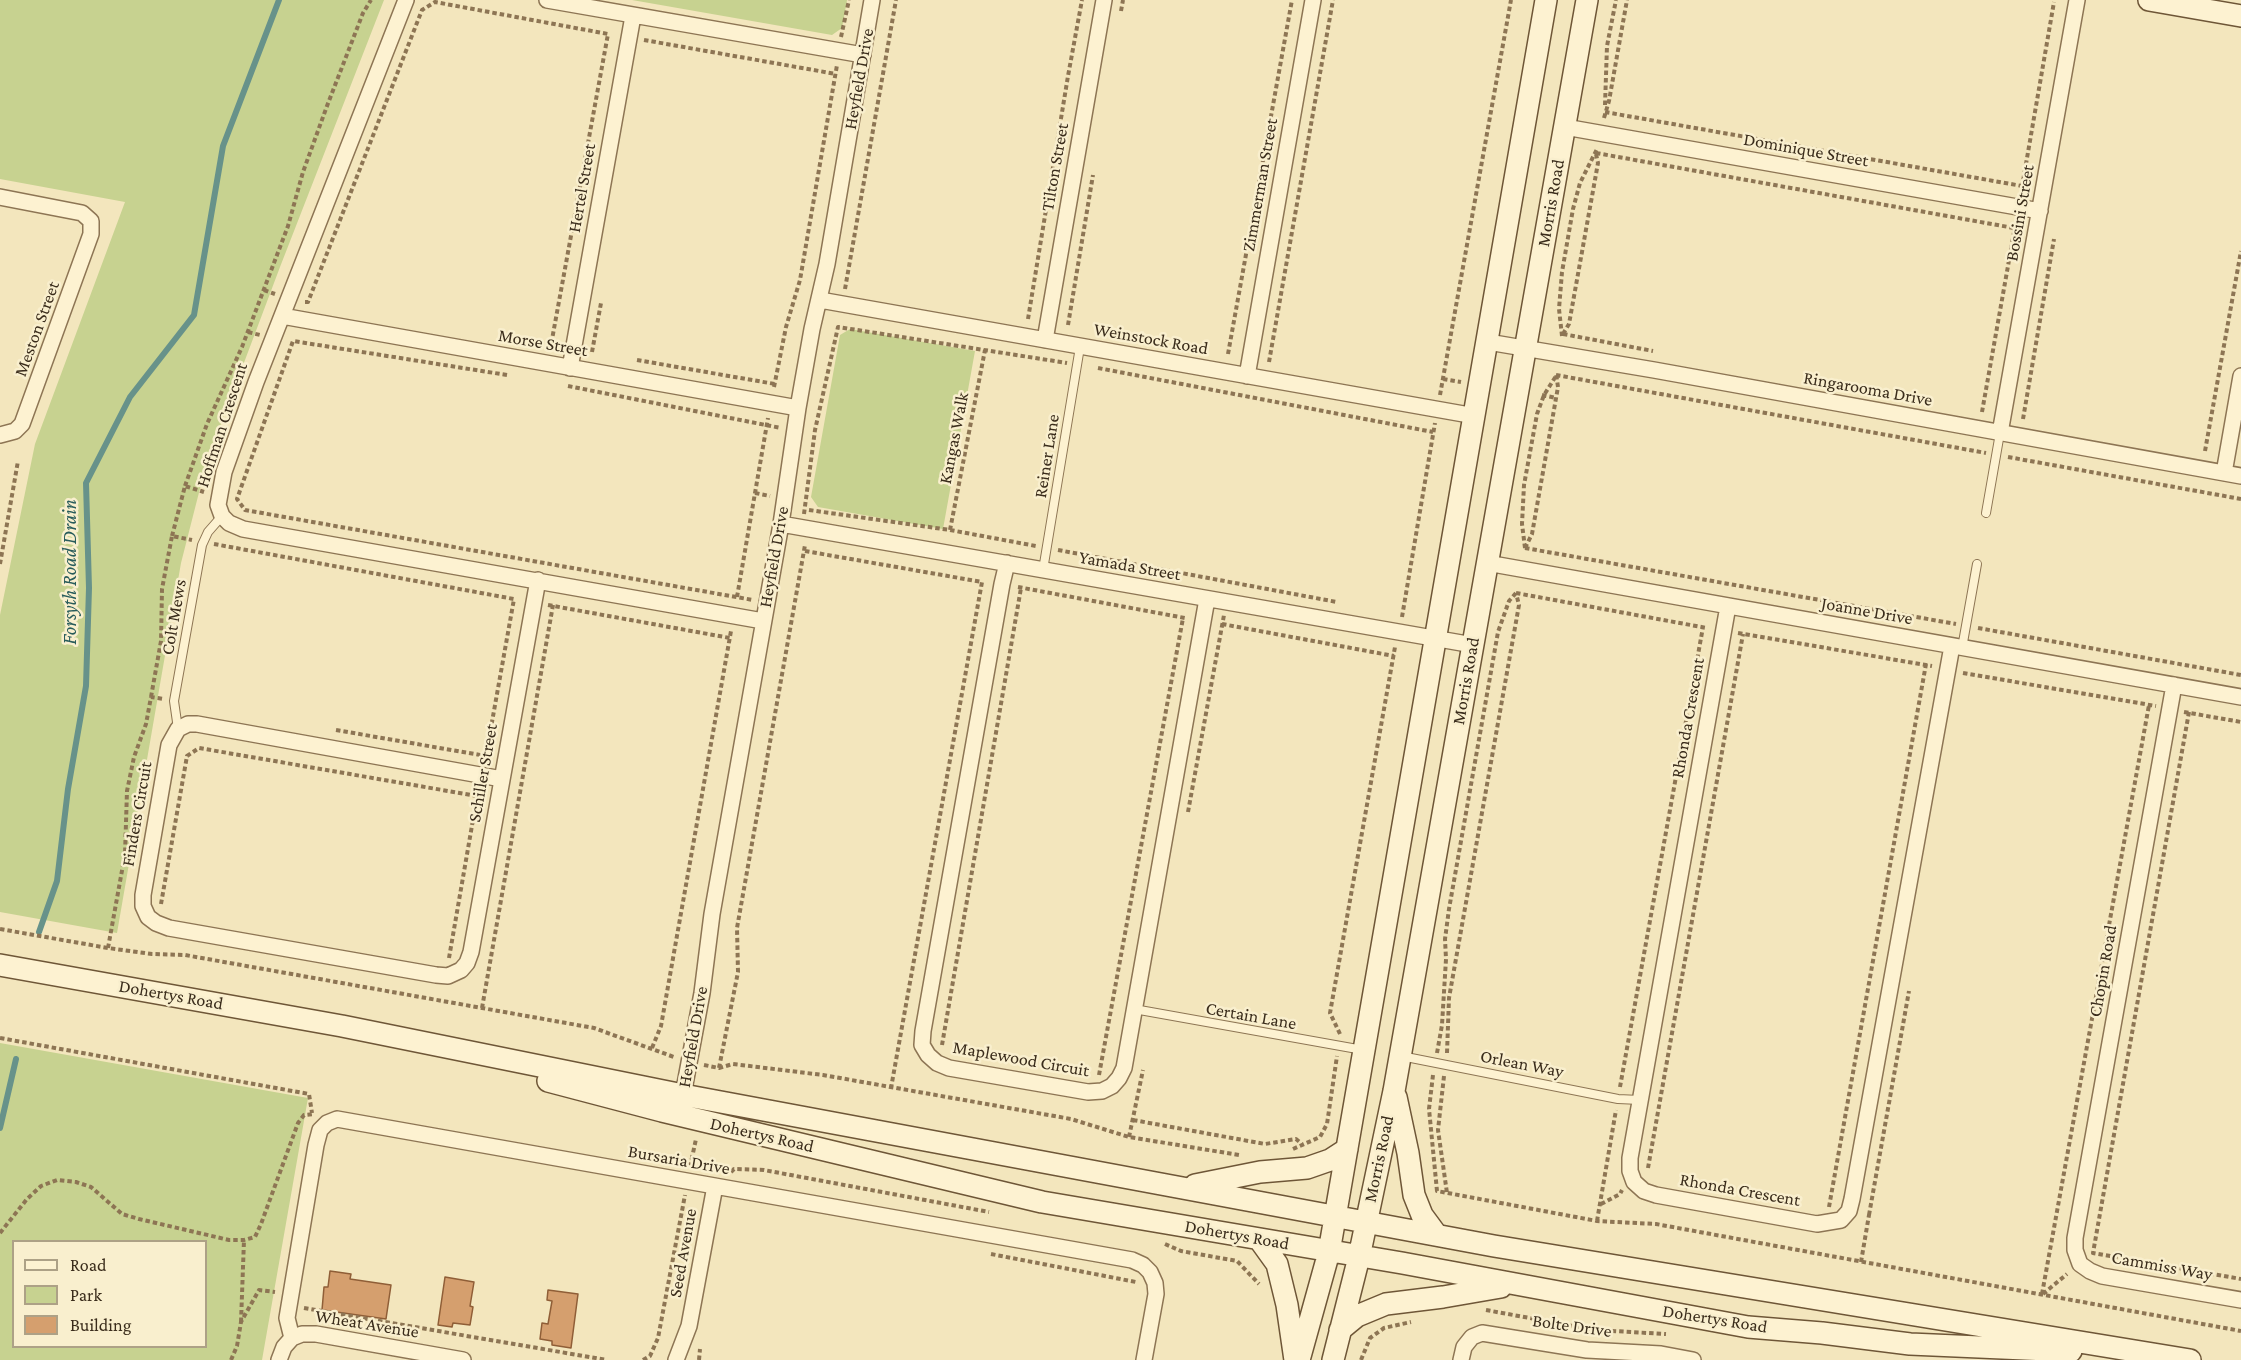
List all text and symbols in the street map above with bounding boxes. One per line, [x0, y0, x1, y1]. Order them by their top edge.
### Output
street label: Heyfield Drive [839, 27, 879, 131]
street label: Zimmerman Street [1238, 116, 1282, 254]
street label: Tilton Street [1037, 121, 1073, 213]
street label: Dominique Street [1742, 128, 1870, 172]
street label: Hertel Street [564, 142, 600, 234]
street label: Morris Road [1533, 158, 1569, 248]
street label: Bossini Street [2001, 163, 2039, 263]
street label: Meston Street [10, 278, 64, 380]
street label: Weinstock Road [1092, 318, 1210, 360]
street label: Morse Street [496, 324, 590, 362]
street label: Hoffman Crescent [192, 360, 252, 490]
street label: Ringarooma Drive [1802, 367, 1934, 411]
street label: Kangas Walk [935, 390, 973, 486]
street label: Reiner Lane [1030, 413, 1064, 499]
water label: Forsyth Road Drain [58, 499, 82, 645]
street label: Heyfield Drive [754, 505, 794, 609]
street label: Yamada Street [1077, 546, 1183, 586]
street label: Colt Mews [157, 577, 191, 657]
street label: Joanne Drive [1820, 592, 1914, 630]
street label: Morris Road [1448, 636, 1484, 726]
street label: Rhonda Crescent [1667, 656, 1709, 780]
street label: Schiller Street [464, 722, 502, 824]
street label: Finders Circuit [117, 760, 157, 868]
street label: Chopin Road [2084, 923, 2122, 1019]
street label: Dohertys Road [117, 975, 225, 1015]
street label: Heyfield Drive [673, 985, 713, 1089]
street label: Certain Lane [1204, 997, 1298, 1035]
street label: Maplewood Circuit [951, 1036, 1091, 1082]
street label: Orlean Way [1478, 1045, 1566, 1083]
street label: Dohertys Road [708, 1113, 816, 1157]
street label: Morris Road [1359, 1114, 1399, 1204]
street label: Bursaria Drive [626, 1140, 732, 1180]
street label: Rhonda Crescent [1678, 1169, 1802, 1211]
street label: Seed Avenue [665, 1207, 701, 1299]
street label: Dohertys Road [1183, 1215, 1291, 1255]
legend [12, 1240, 207, 1348]
street label: Cammiss Way [2110, 1246, 2214, 1286]
text: Road [70, 1255, 107, 1275]
text: Park [70, 1285, 102, 1305]
street label: Dohertys Road [1661, 1300, 1769, 1338]
street label: Wheat Avenue [314, 1305, 420, 1343]
street label: Bolte Drive [1531, 1310, 1613, 1342]
text: Building [70, 1315, 131, 1335]

